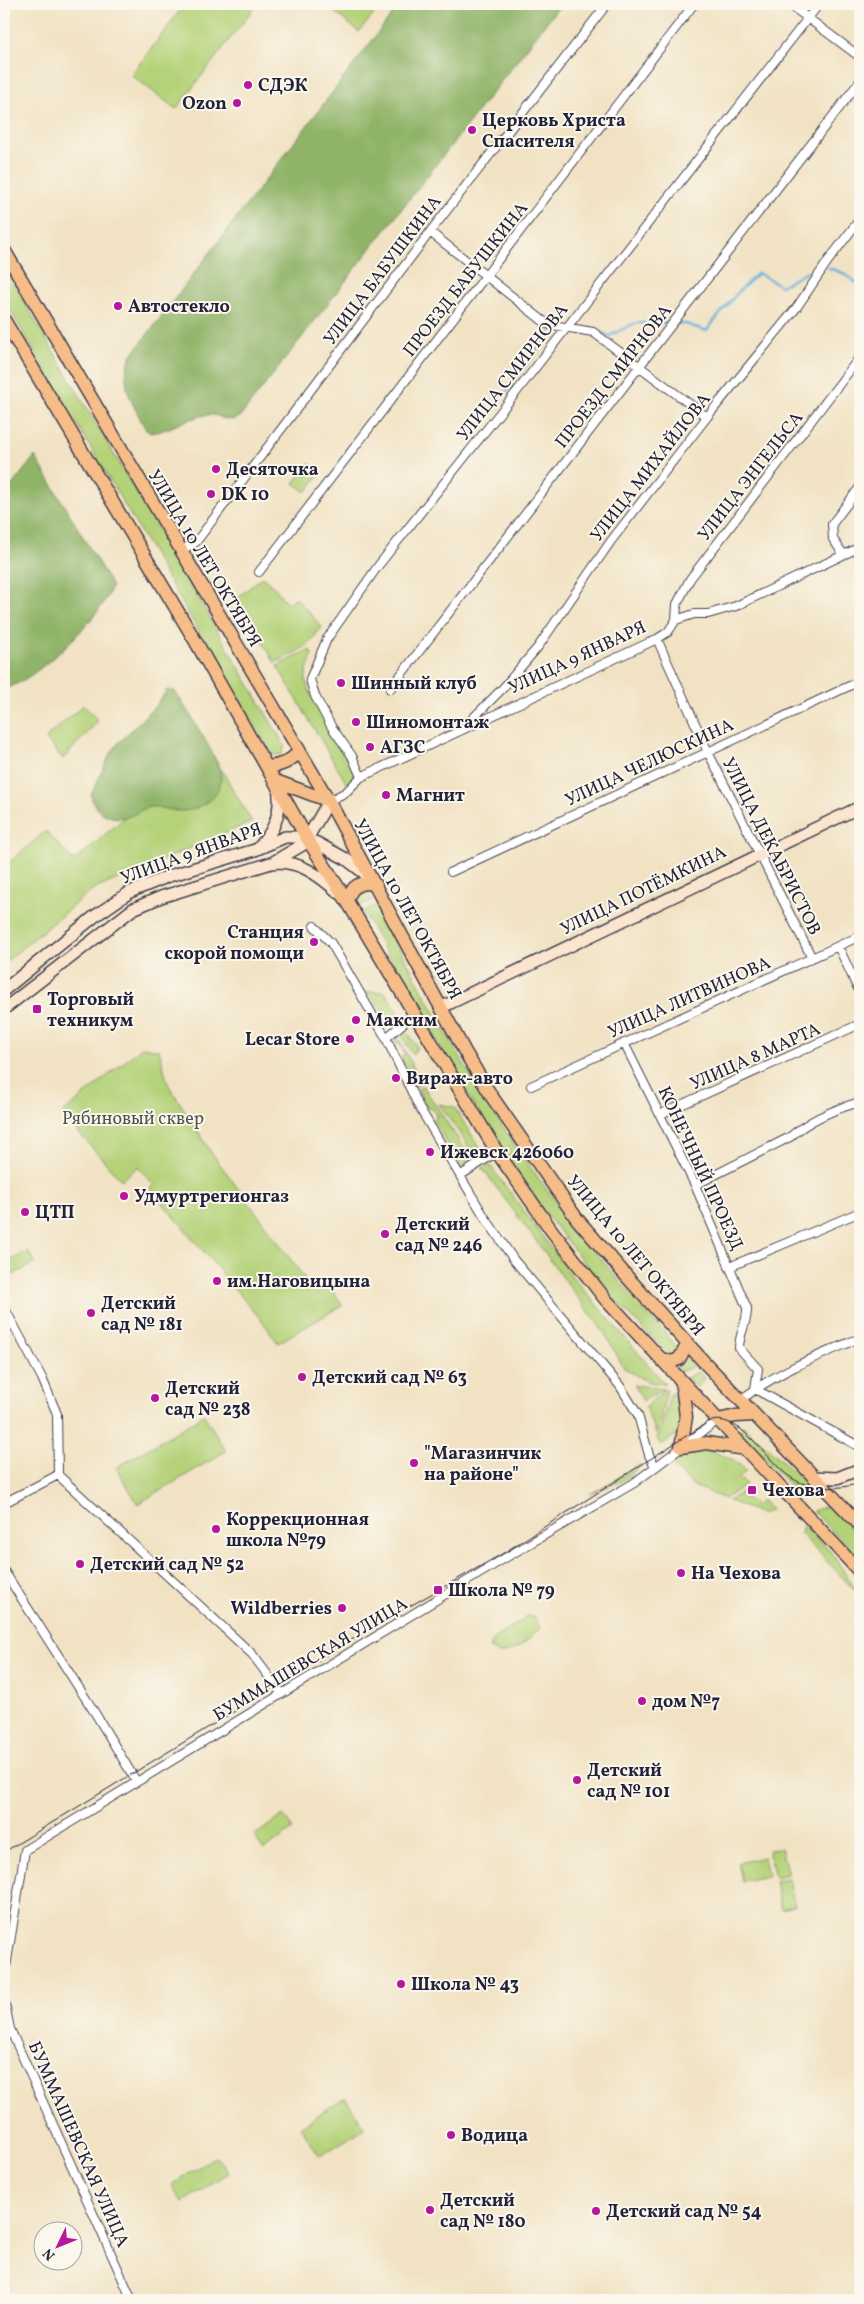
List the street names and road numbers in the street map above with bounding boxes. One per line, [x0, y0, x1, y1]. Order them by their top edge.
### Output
street label: УЛИЦА БАБУШКИНА [318, 190, 448, 351]
street label: ПРОЕЗД БАБУШКИНА [398, 197, 535, 363]
street label: УЛИЦА СМИРНОВА [451, 299, 575, 447]
street label: ПРОЕЗД СМИРНОВА [550, 299, 679, 454]
street label: УЛИЦА МИХАЙЛОВА [585, 388, 718, 548]
street label: УЛИЦА ЭНГЕЛЬСА [693, 407, 810, 547]
street label: УЛИЦА 10 ЛЕТ ОКТЯБРЯ [141, 465, 267, 652]
street label: УЛИЦА 9 ЯНВАРЯ [505, 615, 651, 701]
street label: УЛИЦА ЧЕЛЮСКИНА [561, 713, 738, 813]
street label: УЛИЦА ДЕКАБРИСТОВ [715, 754, 826, 940]
street label: УЛИЦА 10 ЛЕТ ОКТЯБРЯ [346, 815, 467, 1005]
street label: УЛИЦА 9 ЯНВАРЯ [117, 817, 266, 892]
street label: УЛИЦА ПОТЁМКИНА [556, 840, 731, 942]
street label: УЛИЦА ЛИТВИНОВА [604, 951, 775, 1046]
street label: УЛИЦА 8 МАРТА [686, 1017, 825, 1097]
street label: КОНЕЧНЫЙ ПРОЕЗД [651, 1083, 749, 1255]
street label: УЛИЦА 10 ЛЕТ ОКТЯБРЯ [560, 1170, 710, 1342]
street label: БУММАШЕВСКАЯ УЛИЦА [209, 1592, 413, 1728]
street label: БУММАШЕВСКАЯ УЛИЦА [21, 2038, 135, 2252]

